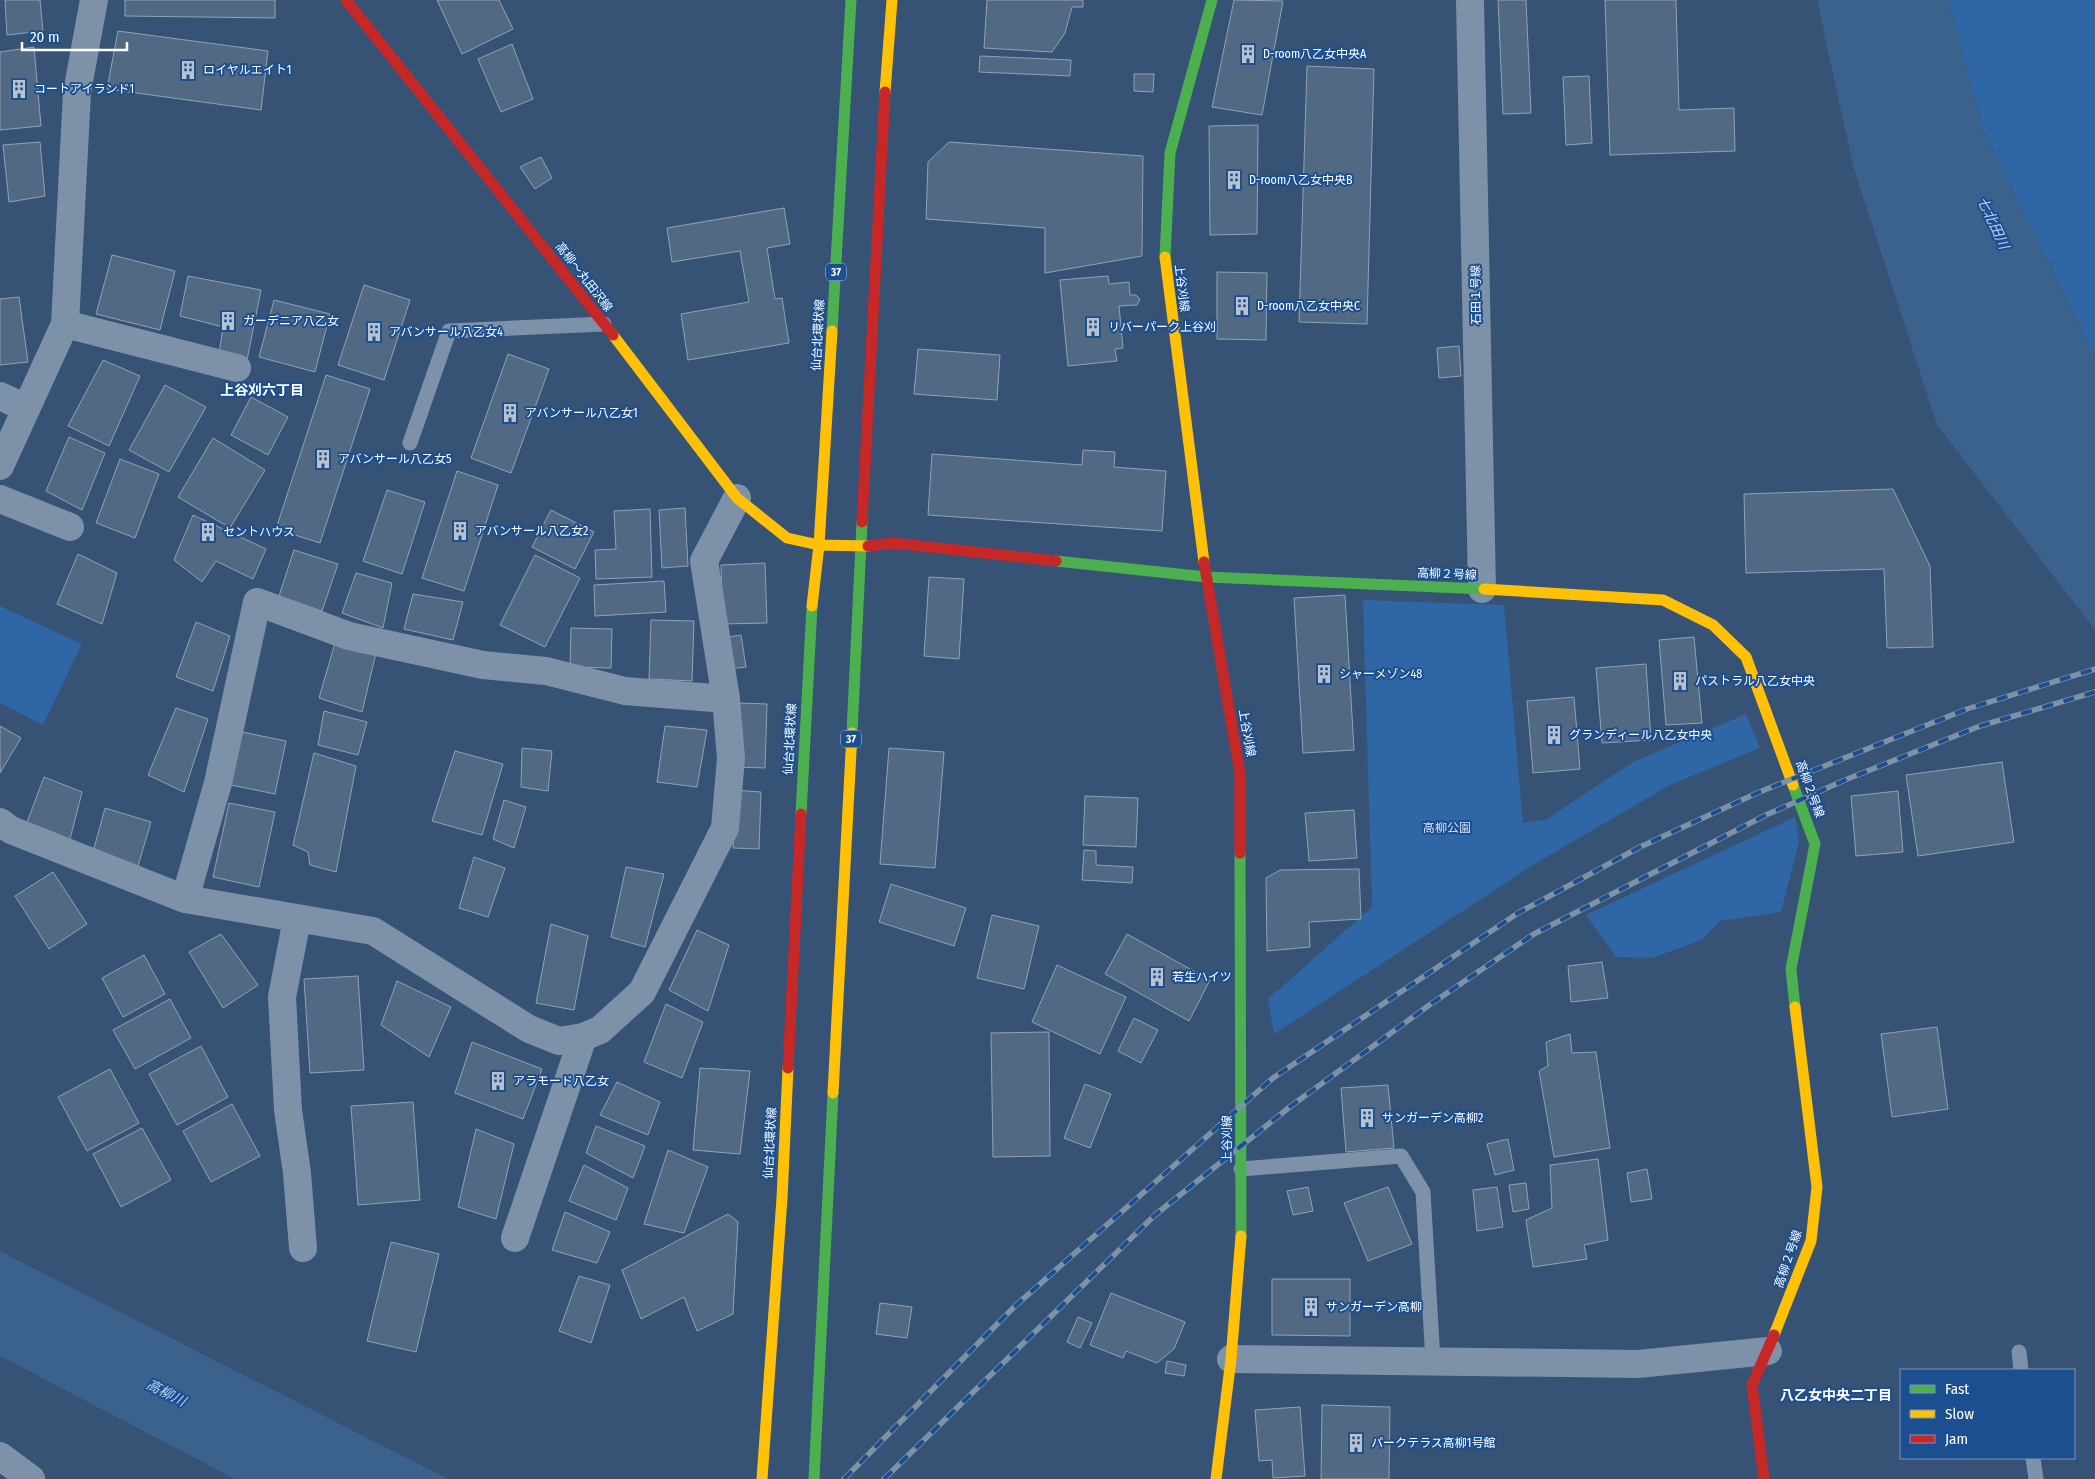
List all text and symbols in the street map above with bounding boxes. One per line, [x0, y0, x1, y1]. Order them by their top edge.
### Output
scale bar [22, 20, 128, 52]
text: 20 m [30, 28, 60, 46]
building icon: D-room八乙女中央A [1237, 43, 1259, 65]
place label: D-room八乙女中央A [1263, 47, 1367, 61]
building icon: ロイヤルエイト1 [177, 59, 199, 81]
place label: ロイヤルエイト1 [203, 63, 291, 77]
building icon: コートアイランド1 [8, 78, 30, 100]
place label: コートアイランド1 [34, 82, 134, 96]
building icon: D-room八乙女中央B [1223, 169, 1245, 191]
place label: D-room八乙女中央B [1249, 173, 1353, 187]
water label: 七北田川 [1973, 194, 2013, 254]
street label: 高柳～丸田沢線 [553, 240, 615, 314]
street label: 上谷刈線 [1172, 263, 1192, 313]
road number: 37 [826, 264, 846, 280]
street label: 石田１号線 [1468, 265, 1484, 325]
building icon: D-room八乙女中央C [1231, 295, 1253, 317]
street label: 仙台北環状線 [809, 299, 827, 371]
place label: D-room八乙女中央C [1257, 299, 1360, 313]
building icon: ガーデニア八乙女 [217, 310, 239, 332]
place label: ガーデニア八乙女 [243, 314, 339, 328]
building icon: リバーパーク上谷刈 [1082, 316, 1104, 338]
place label: リバーパーク上谷刈 [1108, 320, 1216, 334]
building icon: アバンサール八乙女4 [363, 321, 385, 343]
place label: アバンサール八乙女4 [389, 325, 503, 339]
district label: 上谷刈六丁目 [220, 382, 304, 399]
building icon: アバンサール八乙女1 [499, 402, 521, 424]
place label: アバンサール八乙女1 [525, 406, 638, 420]
building icon: アバンサール八乙女5 [312, 448, 334, 470]
place label: アバンサール八乙女5 [338, 452, 452, 466]
building icon: アバンサール八乙女2 [449, 520, 471, 542]
building icon: セントハウス [197, 521, 219, 543]
place label: アバンサール八乙女2 [475, 524, 588, 538]
place label: セントハウス [223, 525, 295, 539]
street label: 高柳２号線 [1417, 566, 1477, 582]
building icon: シャーメゾン48 [1313, 663, 1335, 685]
place label: シャーメゾン48 [1339, 667, 1422, 681]
building icon: パストラル八乙女中央 [1669, 670, 1691, 692]
place label: パストラル八乙女中央 [1695, 674, 1815, 688]
street label: 仙台北環状線 [781, 703, 799, 775]
street label: 上谷刈線 [1236, 708, 1258, 758]
building icon: グランディール八乙女中央 [1543, 724, 1565, 746]
place label: グランディール八乙女中央 [1569, 728, 1712, 742]
road number: 37 [841, 731, 861, 748]
street label: 高柳２号線 [1793, 758, 1827, 820]
park label: 高柳公園 [1423, 821, 1471, 835]
building icon: 若生ハイツ [1146, 966, 1168, 988]
place label: 若生ハイツ [1172, 970, 1232, 984]
building icon: アラモード八乙女 [487, 1070, 509, 1092]
place label: アラモード八乙女 [513, 1074, 609, 1088]
street label: 仙台北環状線 [761, 1107, 779, 1179]
building icon: サンガーデン高柳2 [1356, 1107, 1378, 1129]
place label: サンガーデン高柳2 [1382, 1111, 1483, 1125]
street label: 上谷刈線 [1220, 1115, 1234, 1163]
street label: 高柳２号線 [1772, 1228, 1804, 1290]
building icon: サンガーデン高柳 [1300, 1296, 1322, 1318]
place label: サンガーデン高柳 [1326, 1300, 1422, 1314]
legend [1900, 1369, 2075, 1459]
water label: 高柳川 [143, 1376, 190, 1411]
text: Fast [1945, 1380, 1969, 1398]
district label: 八乙女中央二丁目 [1780, 1387, 1892, 1404]
text: Slow [1945, 1405, 1974, 1423]
text: Jam [1945, 1430, 1968, 1448]
building icon: パークテラス高柳1号館 [1345, 1432, 1367, 1454]
place label: パークテラス高柳1号館 [1371, 1436, 1495, 1450]

